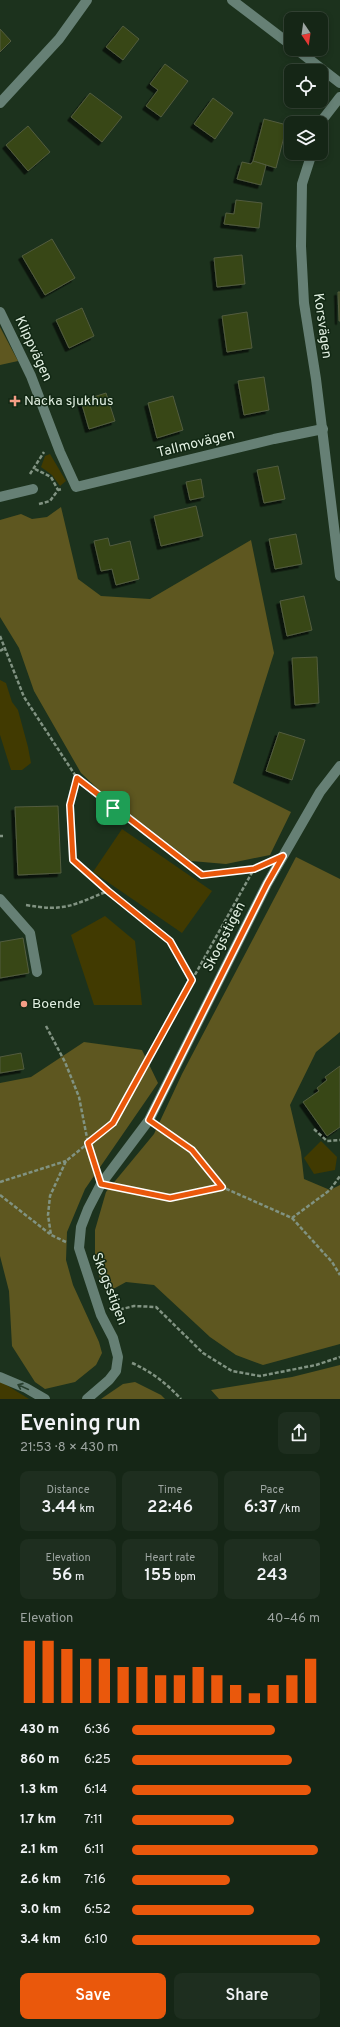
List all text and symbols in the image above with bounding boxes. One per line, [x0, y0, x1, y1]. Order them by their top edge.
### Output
north arrow [284, 12, 328, 56]
map controls [284, 12, 328, 160]
button: locate [284, 64, 328, 108]
button: layers [284, 116, 328, 160]
street label: Korsvägen [309, 292, 335, 360]
street label: Klippvägen [11, 314, 55, 384]
place label: Nacka sjukhus [24, 393, 114, 410]
marker: Nacka sjukhus [9, 395, 21, 407]
street label: Tallmovägen [155, 426, 237, 462]
pin [96, 791, 130, 825]
icon: arrive [102, 797, 124, 819]
street label: Skogsstigen [200, 899, 250, 975]
place label: Boende [32, 996, 81, 1013]
marker: Boende [19, 999, 29, 1009]
street label: Skogsstigen [87, 1250, 131, 1328]
one-way arrow [18, 1383, 30, 1390]
text: Evening run [20, 1411, 141, 1438]
button: share [278, 1412, 320, 1454]
text: 21:53 · 8 × 430 m [20, 1440, 118, 1456]
text: Distance [46, 1483, 90, 1497]
text: Time [158, 1483, 182, 1497]
text: Pace [260, 1483, 284, 1497]
text: 3.44 [41, 1497, 77, 1519]
text: 22:46 [147, 1497, 193, 1519]
text: 6:37 [244, 1497, 277, 1519]
text: km [77, 1502, 95, 1516]
text: /km [277, 1502, 300, 1516]
text: Elevation [45, 1551, 91, 1565]
text: Heart rate [145, 1551, 195, 1565]
text: kcal [262, 1551, 282, 1565]
text: 56 [52, 1565, 72, 1587]
text: 155 [144, 1565, 172, 1587]
text: 243 [256, 1565, 288, 1587]
text: m [72, 1570, 84, 1584]
text: bpm [172, 1570, 196, 1584]
text: Elevation [20, 1611, 73, 1627]
text: 40–46 m [267, 1611, 320, 1627]
text: 430 m [20, 1722, 59, 1738]
text: 6:36 [84, 1722, 110, 1738]
text: 860 m [20, 1752, 59, 1768]
text: 6:25 [84, 1752, 111, 1768]
text: 1.3 km [20, 1782, 58, 1798]
text: 6:14 [84, 1782, 107, 1798]
text: 1.7 km [20, 1812, 56, 1828]
text: 7:11 [84, 1812, 103, 1828]
text: 2.1 km [20, 1842, 58, 1858]
text: 6:11 [84, 1842, 104, 1858]
text: 2.6 km [20, 1872, 61, 1888]
text: 7:16 [84, 1872, 106, 1888]
text: 3.0 km [20, 1902, 61, 1918]
text: 6:52 [84, 1902, 111, 1918]
text: 3.4 km [20, 1932, 61, 1948]
text: 6:10 [84, 1932, 108, 1948]
button: Save [20, 1973, 166, 2019]
button: Share [174, 1973, 320, 2019]

